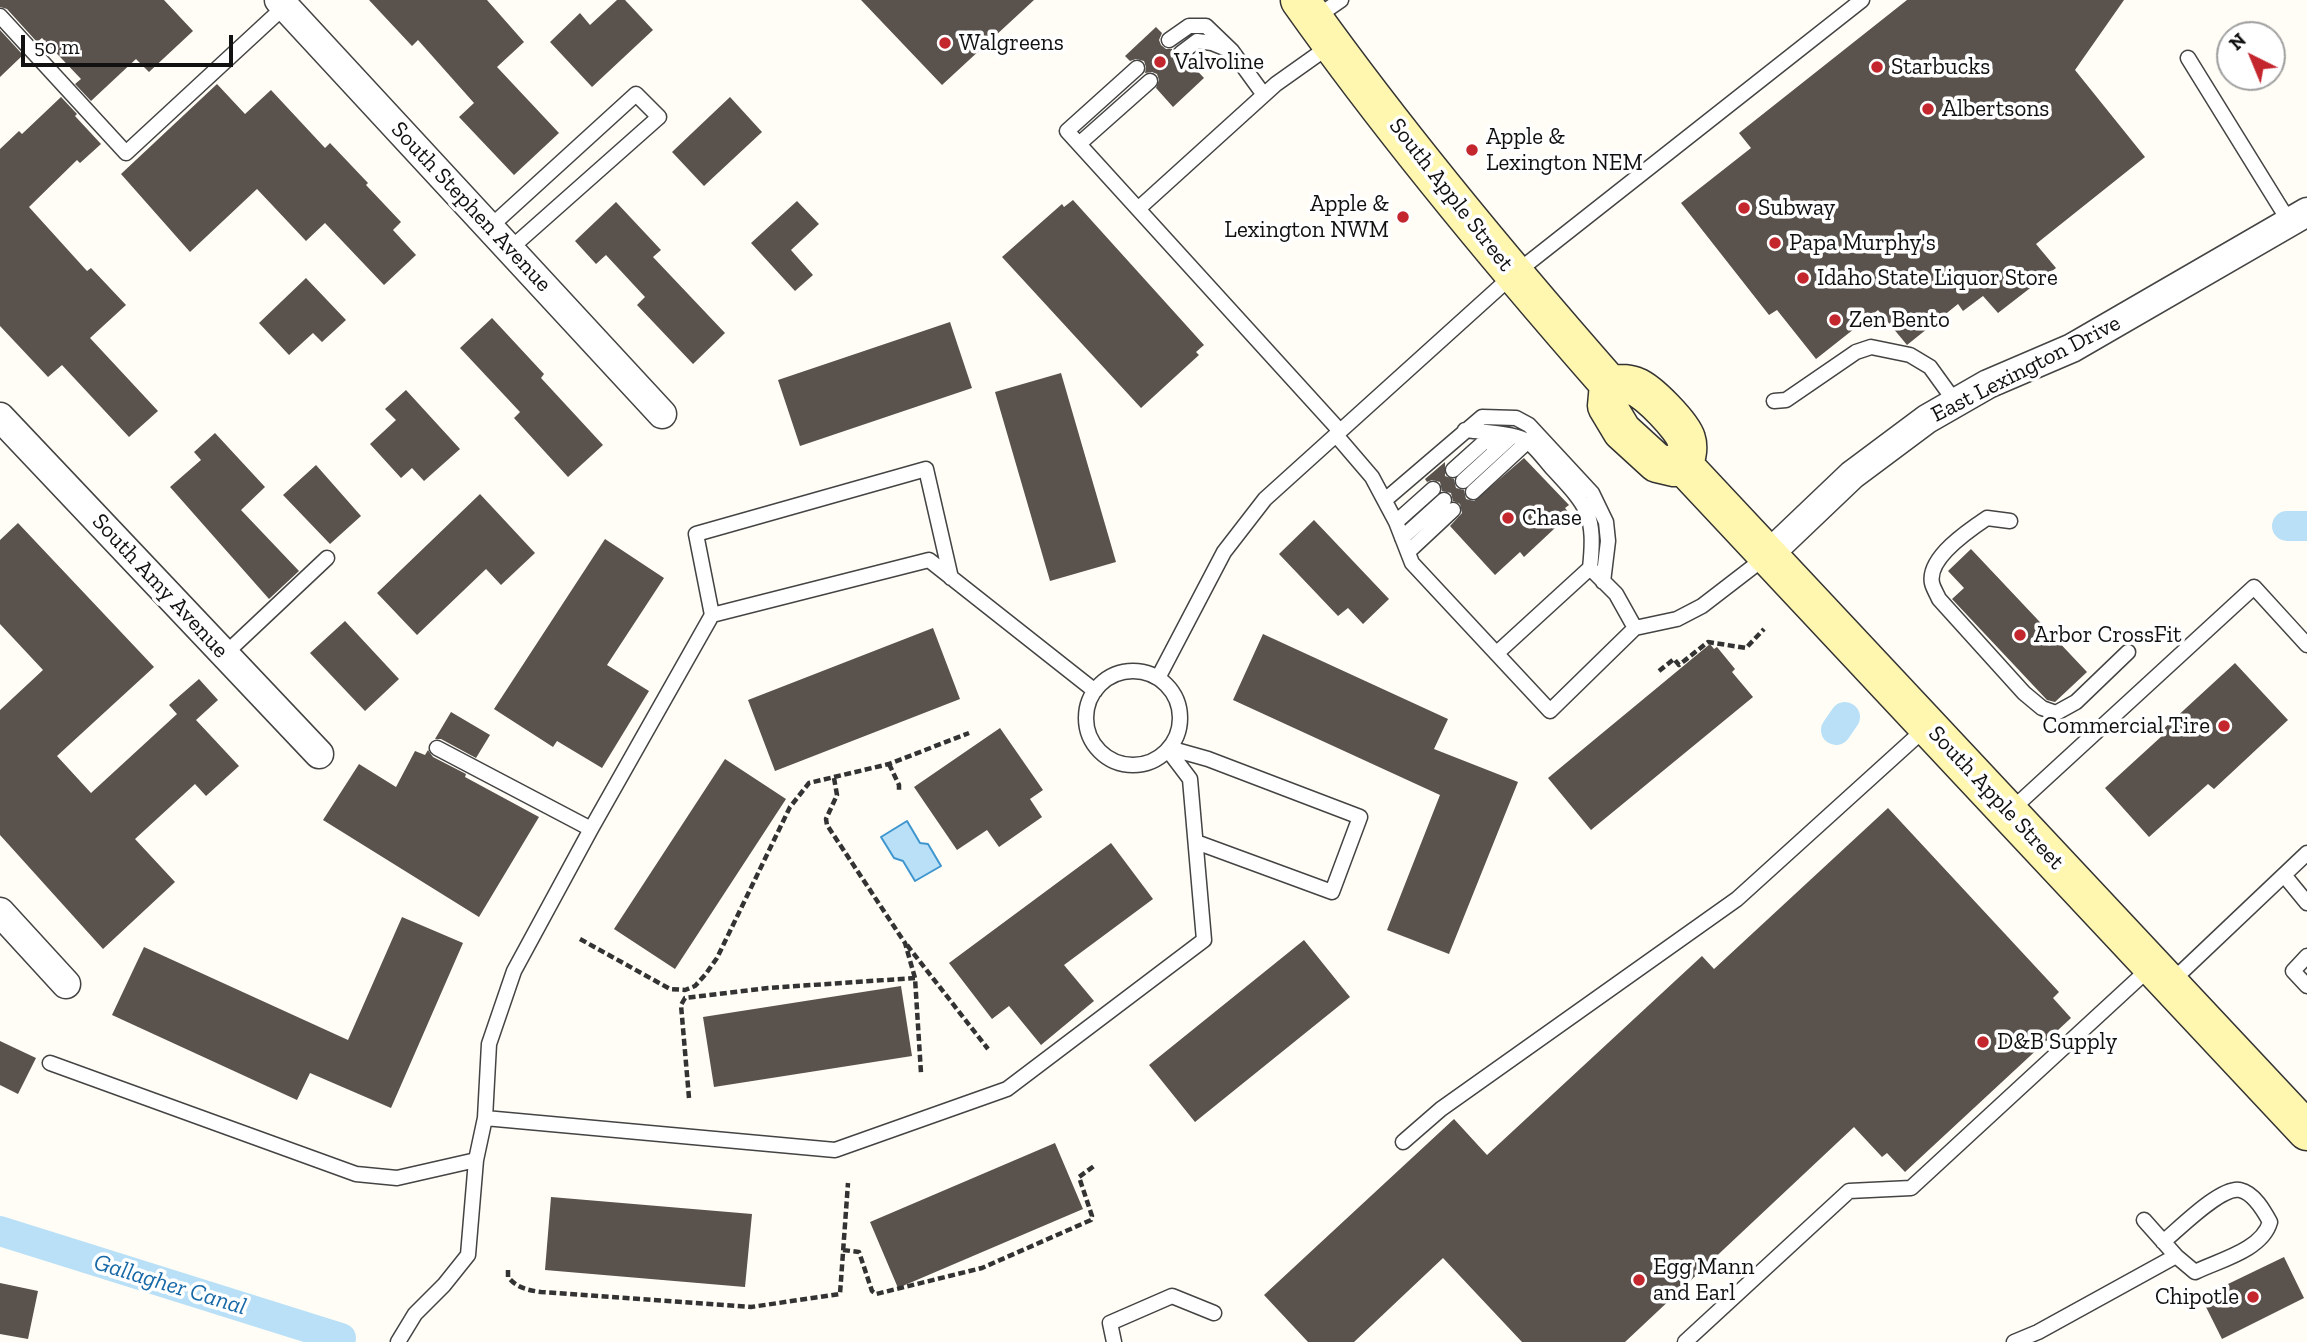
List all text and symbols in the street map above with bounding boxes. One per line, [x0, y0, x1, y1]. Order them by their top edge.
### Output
scale bar [24, 21, 236, 65]
north arrow [2216, 21, 2286, 91]
text: N [2225, 28, 2251, 55]
place label: Walgreens [959, 29, 1064, 57]
text: 50 m [34, 34, 80, 59]
marker: Walgreens [937, 35, 953, 51]
place label: Valvoline [1174, 48, 1264, 76]
place label: Starbucks [1891, 53, 1990, 81]
marker: Valvoline [1152, 54, 1168, 70]
marker: Starbucks [1869, 59, 1885, 75]
place label: Albertsons [1942, 95, 2049, 123]
marker: Albertsons [1920, 101, 1936, 117]
street label: South Apple Street [1383, 113, 1519, 277]
street label: South Stephen Avenue [385, 116, 557, 298]
place label: Apple & Lexington NEM [1486, 123, 1643, 177]
marker: Apple & Lexington NEM [1464, 142, 1480, 158]
place label: Apple & Lexington NWM [1224, 190, 1389, 244]
place label: Subway [1758, 194, 1835, 222]
marker: Subway [1736, 200, 1752, 216]
marker: Apple & Lexington NWM [1395, 209, 1411, 225]
place label: Papa Murphy's [1789, 229, 1936, 257]
marker: Papa Murphy's [1767, 235, 1783, 251]
place label: Idaho State Liquor Store [1817, 264, 2058, 292]
marker: Idaho State Liquor Store [1795, 270, 1811, 286]
place label: Zen Bento [1849, 306, 1950, 334]
street label: East Lexington Drive [1927, 309, 2125, 429]
marker: Zen Bento [1827, 312, 1843, 328]
place label: Chase [1522, 504, 1582, 532]
street label: South Amy Avenue [86, 508, 234, 664]
marker: Chase [1500, 510, 1516, 526]
place label: Arbor CrossFit [2034, 621, 2182, 649]
marker: Arbor CrossFit [2012, 627, 2028, 643]
place label: Commercial Tire [2042, 712, 2210, 740]
marker: Commercial Tire [2216, 718, 2232, 734]
street label: South Apple Street [1922, 720, 2070, 876]
place label: D&B Supply [1997, 1028, 2117, 1056]
marker: D&B Supply [1975, 1034, 1991, 1050]
water label: Gallagher Canal [90, 1248, 250, 1322]
place label: Egg Mann and Earl [1653, 1253, 1754, 1307]
marker: Egg Mann and Earl [1631, 1272, 1647, 1288]
place label: Chipotle [2155, 1283, 2239, 1311]
marker: Chipotle [2245, 1289, 2261, 1305]

